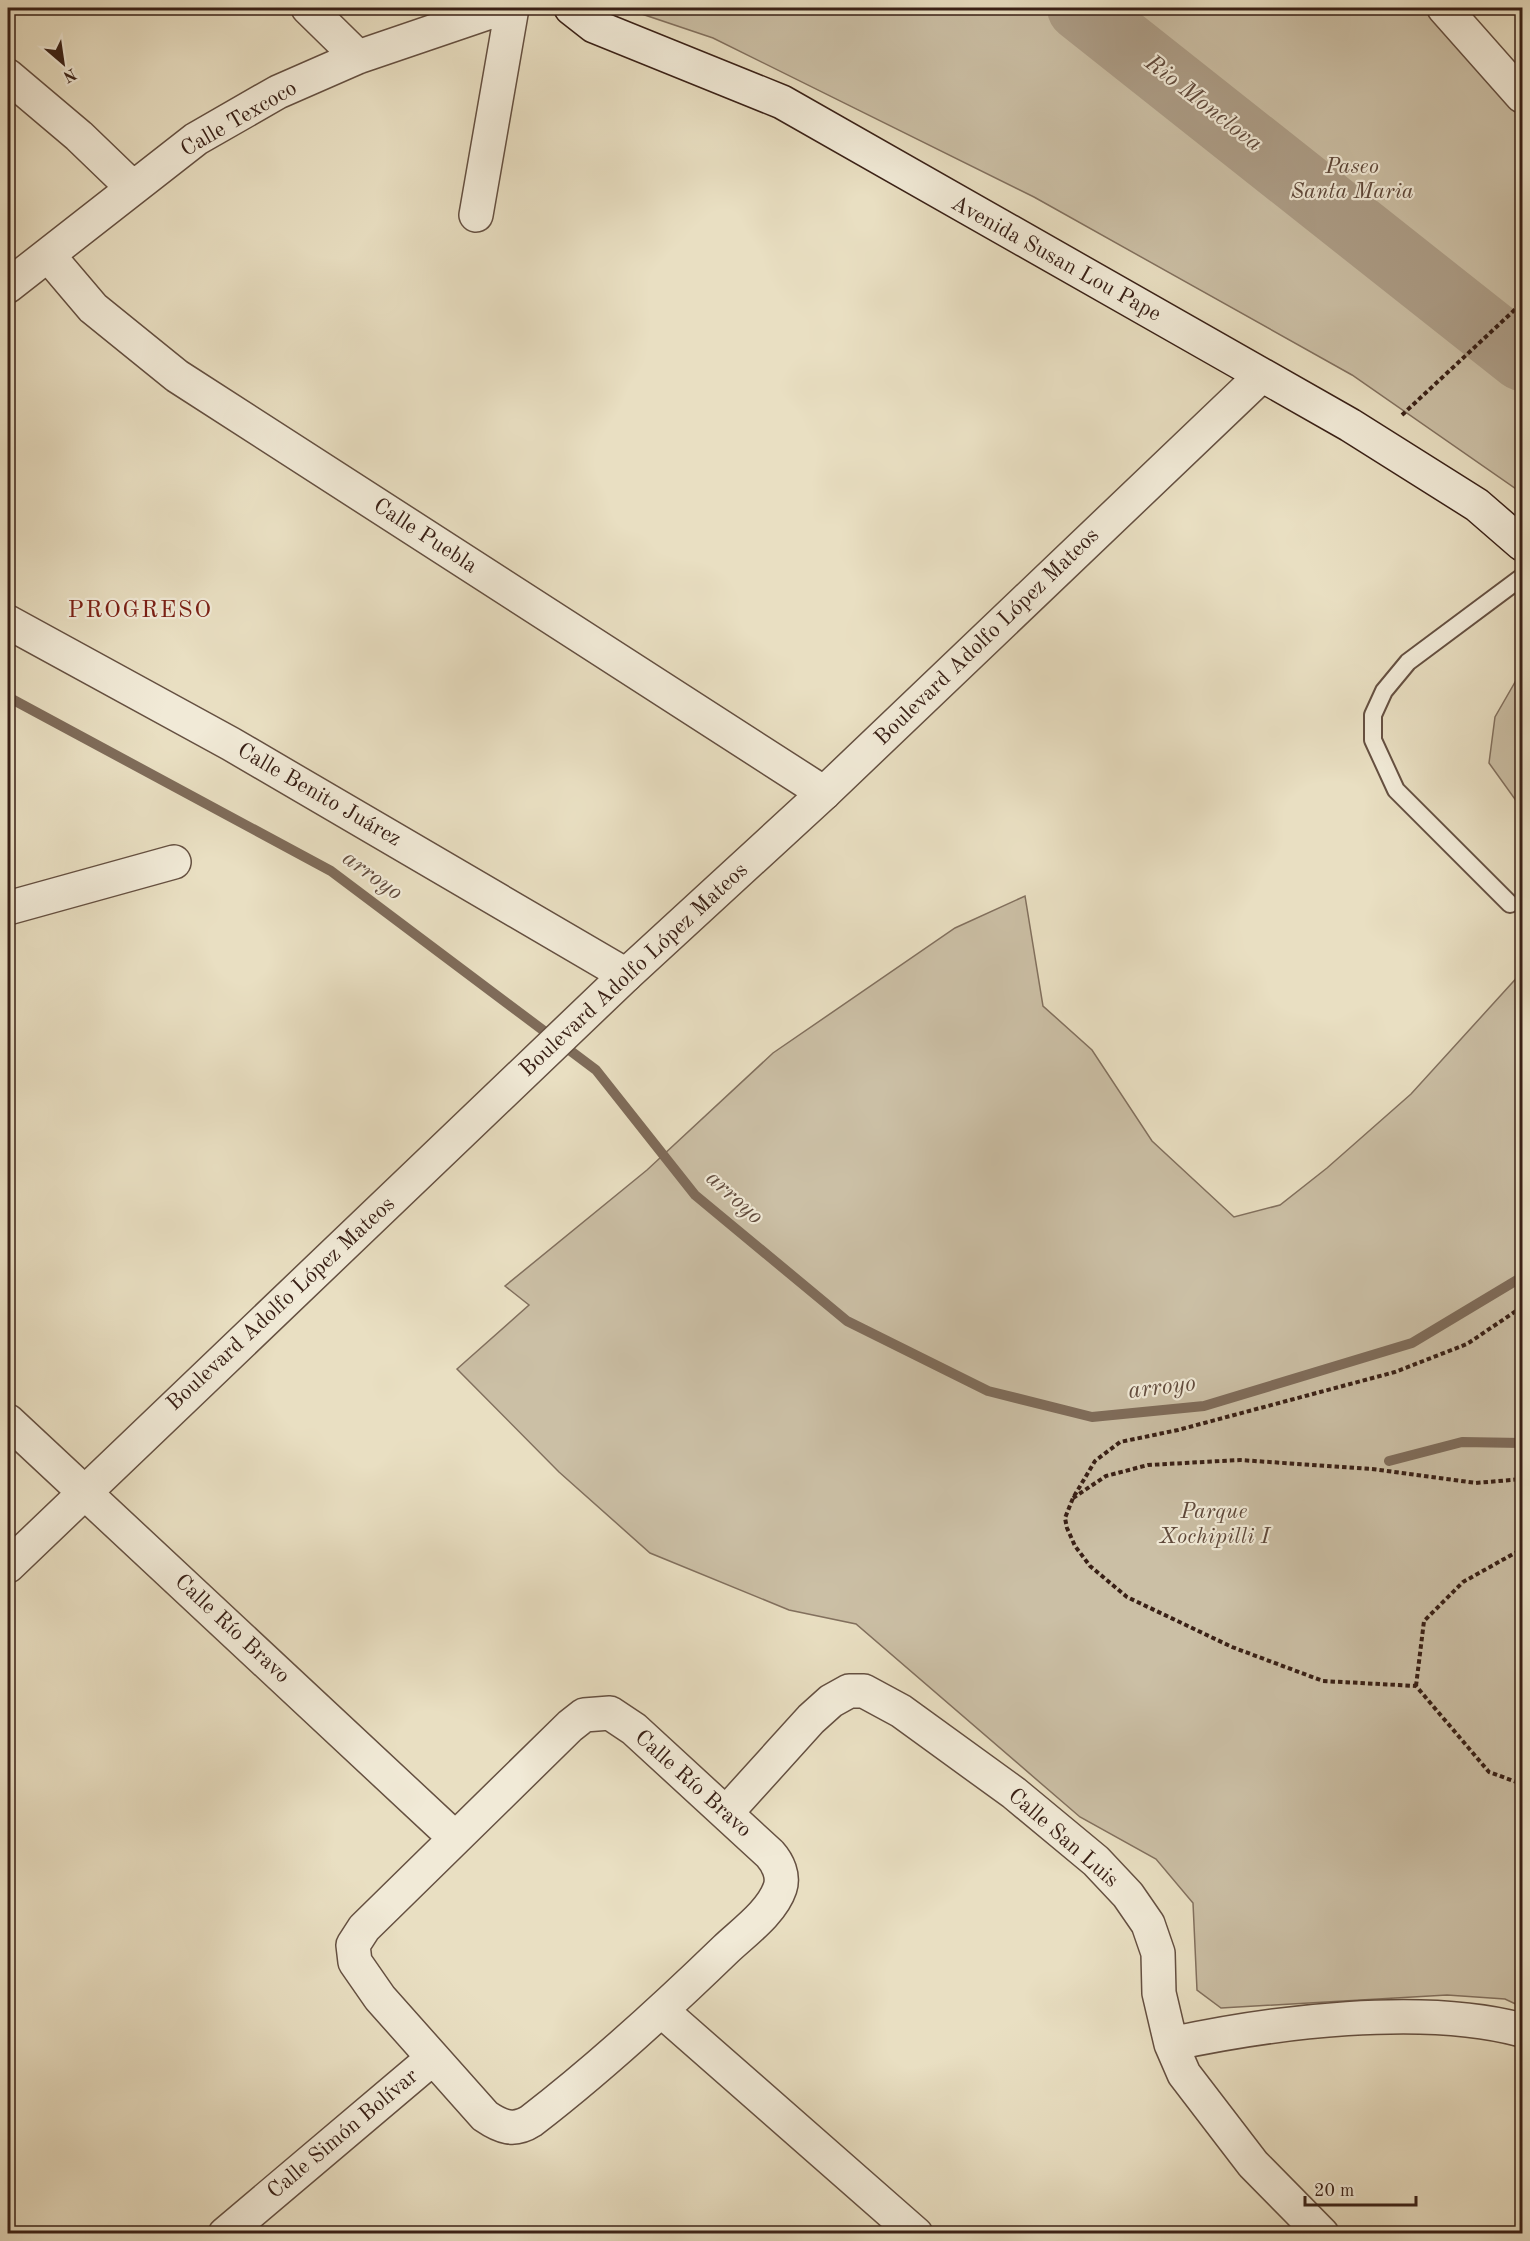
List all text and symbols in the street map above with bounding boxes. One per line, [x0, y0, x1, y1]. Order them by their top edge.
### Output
north arrow [33, 33, 93, 93]
water label: Rio Monclova [1139, 50, 1266, 157]
text: N [59, 64, 79, 85]
street label: Calle Texcoco [177, 77, 301, 161]
park label: Paseo Santa Maria [1290, 156, 1414, 203]
street label: Avenida Susan Lou Pape [947, 192, 1165, 326]
street label: Calle Puebla [369, 494, 481, 578]
street label: Boulevard Adolfo López Mateos [871, 524, 1103, 750]
district label: PROGRESO [67, 599, 213, 623]
street label: Calle Benito Juárez [233, 739, 405, 851]
water label: arroyo [337, 846, 407, 906]
street label: Boulevard Adolfo López Mateos [516, 859, 752, 1081]
water label: arroyo [701, 1166, 767, 1230]
street label: Boulevard Adolfo López Mateos [163, 1193, 399, 1415]
water label: arroyo [1127, 1372, 1197, 1404]
park label: Parque Xochipilli I [1159, 1501, 1272, 1548]
street label: Calle Río Bravo [170, 1570, 294, 1688]
street label: Calle Río Bravo [630, 1726, 756, 1842]
street label: Calle San Luis [1004, 1784, 1122, 1892]
street label: Calle Simón Bolívar [264, 2065, 422, 2203]
scale bar [1305, 2169, 1416, 2207]
text: 20 m [1314, 2182, 1354, 2200]

